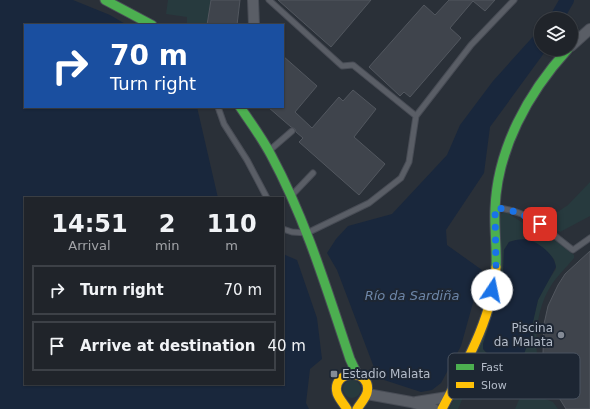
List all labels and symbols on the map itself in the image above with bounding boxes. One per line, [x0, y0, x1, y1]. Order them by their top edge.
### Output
pin [523, 207, 557, 241]
position arrow [471, 269, 513, 311]
water label: Río da Sardiña [365, 288, 459, 303]
place label: Piscina da Malata [494, 321, 553, 349]
marker: Piscina da Malata [556, 330, 566, 340]
legend [448, 353, 580, 399]
text: Fast [481, 361, 504, 374]
place label: Estadio Malata [342, 367, 430, 381]
marker: Estadio Malata [329, 369, 339, 379]
text: Slow [481, 379, 507, 392]

